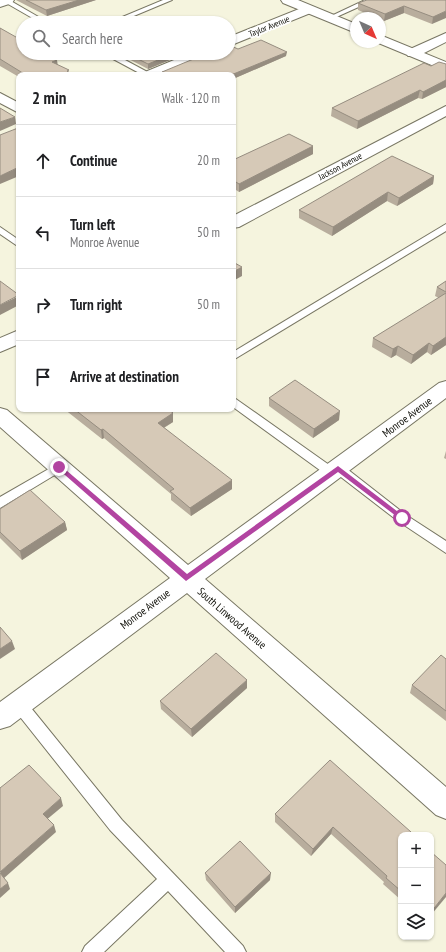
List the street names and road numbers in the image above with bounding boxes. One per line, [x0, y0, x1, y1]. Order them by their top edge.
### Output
street label: Taylor Avenue [247, 13, 291, 39]
street label: Jackson Avenue [315, 150, 364, 183]
street label: Monroe Avenue [379, 393, 435, 440]
street label: South Linwood Avenue [195, 584, 270, 652]
street label: Monroe Avenue [117, 585, 173, 632]

